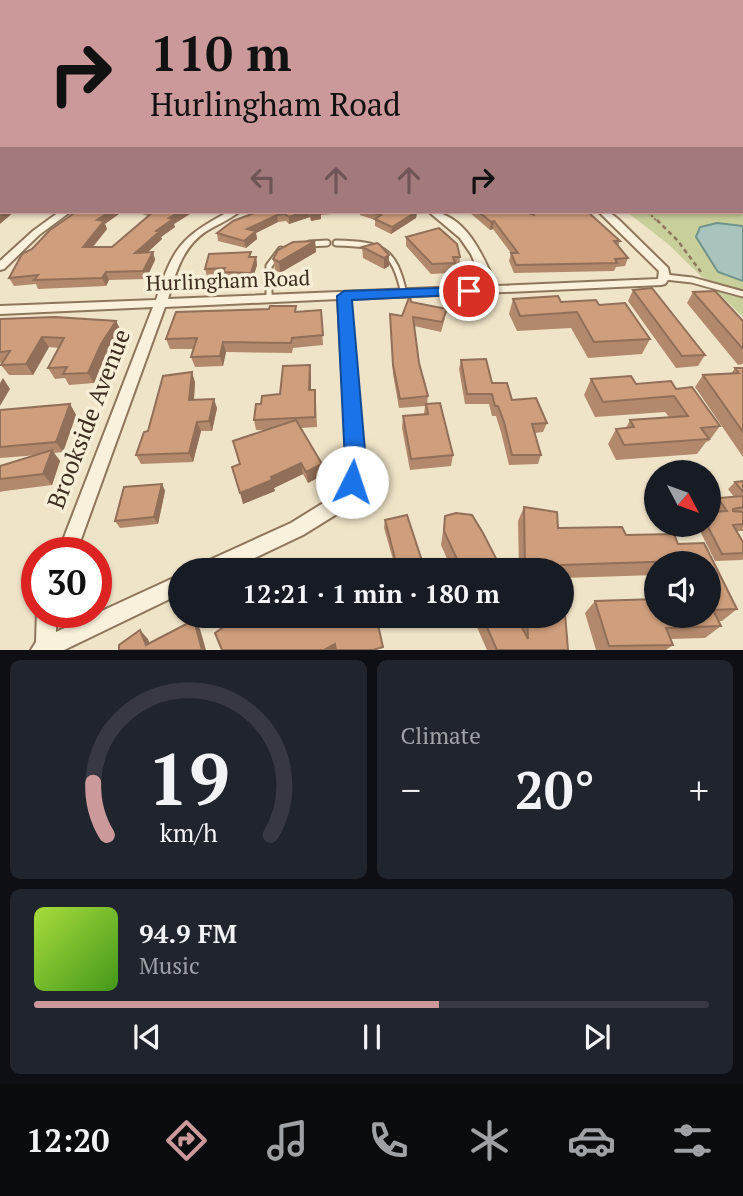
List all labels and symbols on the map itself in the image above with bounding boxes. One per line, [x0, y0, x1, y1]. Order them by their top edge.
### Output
pin [439, 261, 499, 321]
street label: Hurlingham Road [145, 263, 311, 297]
street label: Brookside Avenue [39, 324, 137, 513]
position arrow [315, 445, 389, 519]
north arrow [644, 460, 721, 537]
speed limit sign: 30 [21, 537, 112, 628]

